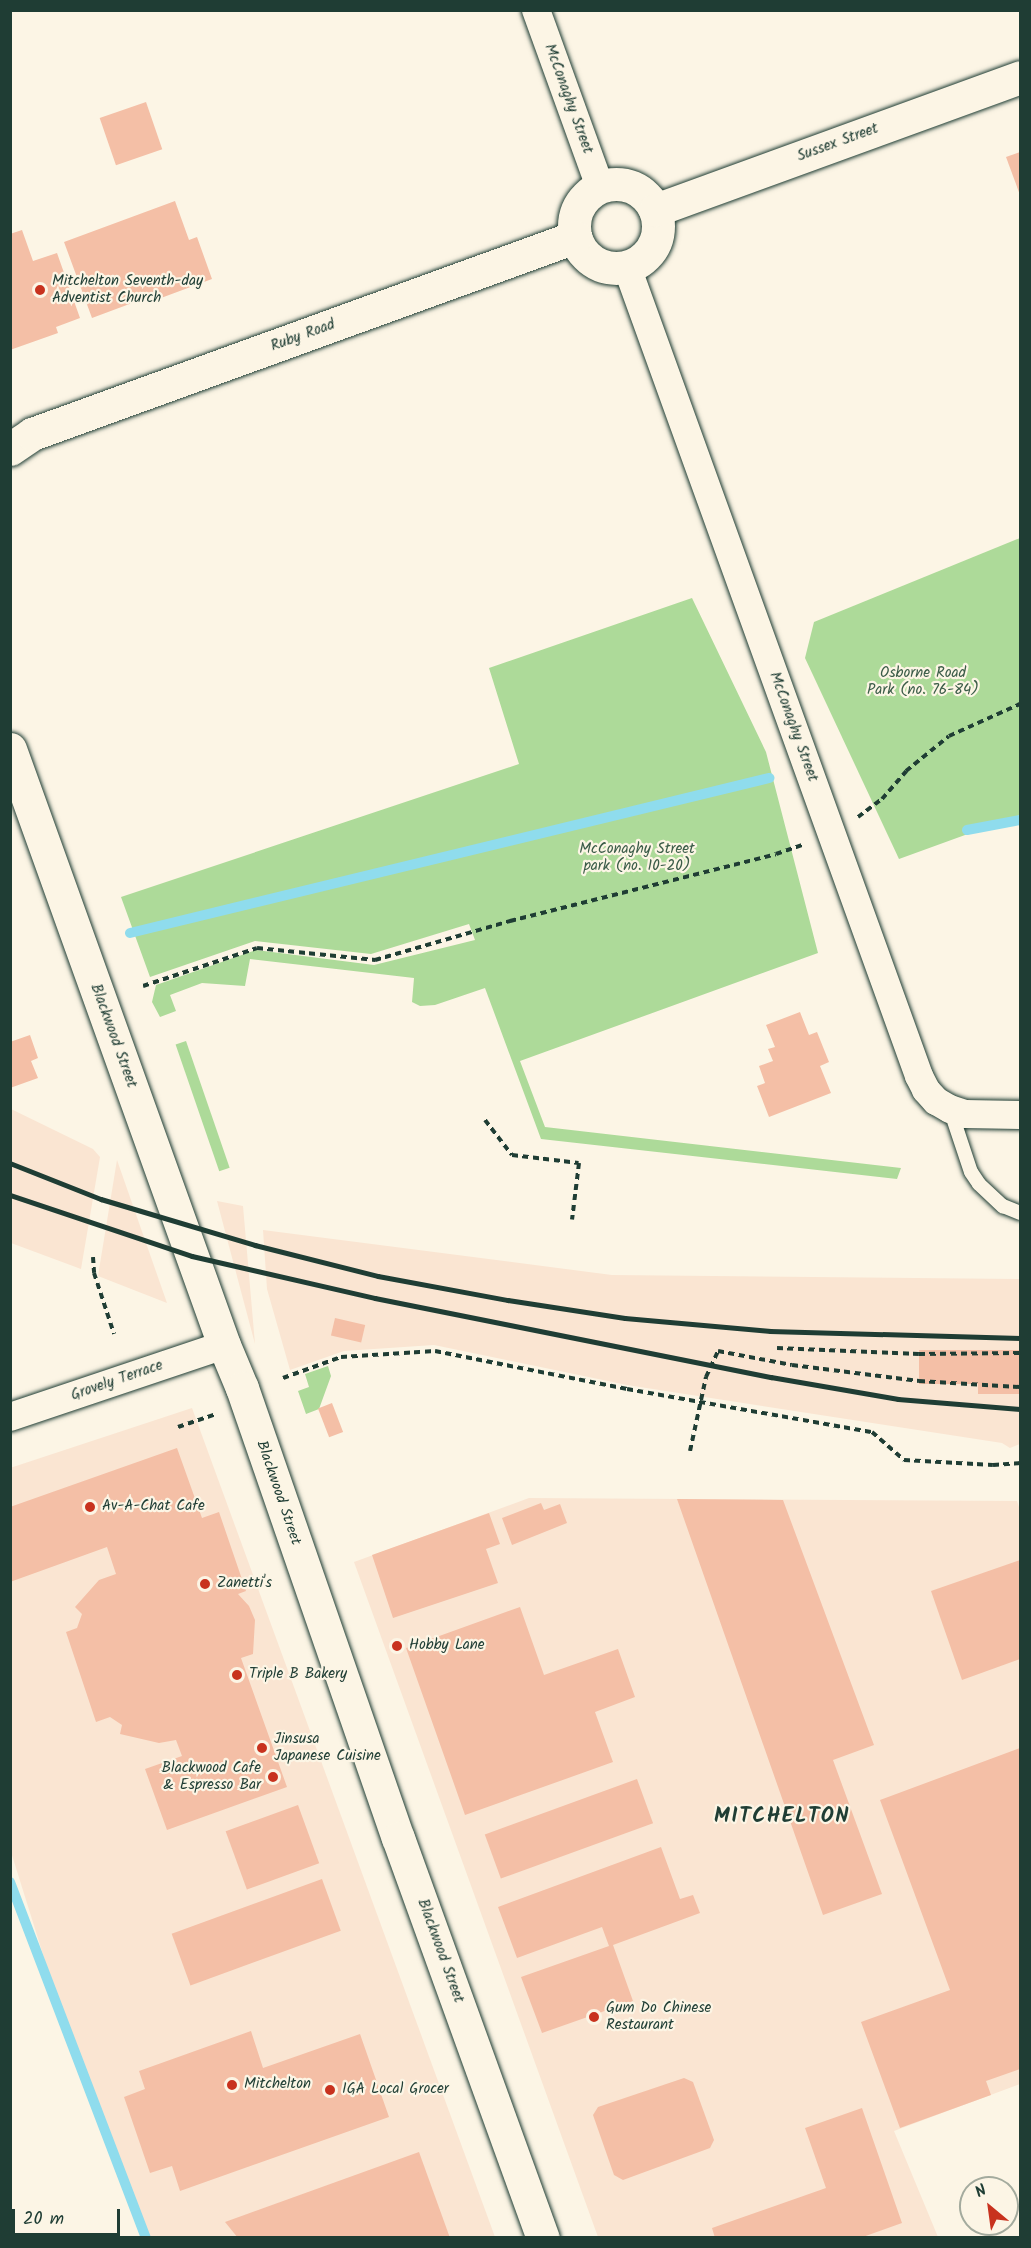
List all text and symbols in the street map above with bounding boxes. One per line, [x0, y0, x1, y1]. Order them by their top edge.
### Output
street label: McConaghy Street [540, 42, 596, 156]
street label: Sussex Street [795, 120, 881, 166]
place label: Mitchelton Seventh-day Adventist Church [52, 272, 203, 307]
marker: Mitchelton Seventh-day Adventist Church [33, 283, 47, 297]
street label: Ruby Road [268, 316, 338, 356]
park label: Osborne Road Park (no. 76-84) [867, 664, 979, 699]
street label: McConaghy Street [765, 670, 821, 784]
park label: McConaghy Street park (no. 10-20) [579, 840, 695, 875]
street label: Blackwood Street [86, 982, 140, 1090]
street label: Grovely Terrace [69, 1357, 165, 1405]
street label: Blackwood Street [252, 1438, 304, 1548]
place label: Av-A-Chat Cafe [102, 1498, 205, 1516]
marker: Av-A-Chat Cafe [83, 1500, 97, 1514]
place label: Zanetti's [217, 1575, 272, 1593]
marker: Zanetti's [198, 1577, 212, 1591]
place label: Hobby Lane [409, 1637, 485, 1655]
marker: Hobby Lane [390, 1639, 404, 1653]
place label: Triple B Bakery [249, 1666, 347, 1684]
marker: Triple B Bakery [230, 1668, 244, 1682]
place label: Jinsusa Japanese Cuisine [274, 1730, 381, 1765]
marker: Jinsusa Japanese Cuisine [255, 1741, 269, 1755]
place label: Blackwood Cafe & Espresso Bar [161, 1759, 261, 1794]
marker: Blackwood Cafe & Espresso Bar [266, 1770, 280, 1784]
district label: MITCHELTON [714, 1804, 850, 1830]
street label: Blackwood Street [413, 1897, 467, 2005]
place label: Gum Do Chinese Restaurant [606, 1999, 711, 2034]
marker: Gum Do Chinese Restaurant [587, 2010, 601, 2024]
place label: Mitchelton [244, 2076, 311, 2094]
marker: Mitchelton [225, 2078, 239, 2092]
place label: IGA Local Grocer [342, 2081, 449, 2099]
marker: IGA Local Grocer [323, 2083, 337, 2097]
north arrow [959, 2176, 1019, 2236]
text: N [971, 2178, 991, 2205]
scale bar [15, 2197, 123, 2235]
text: 20 m [23, 2205, 64, 2234]

